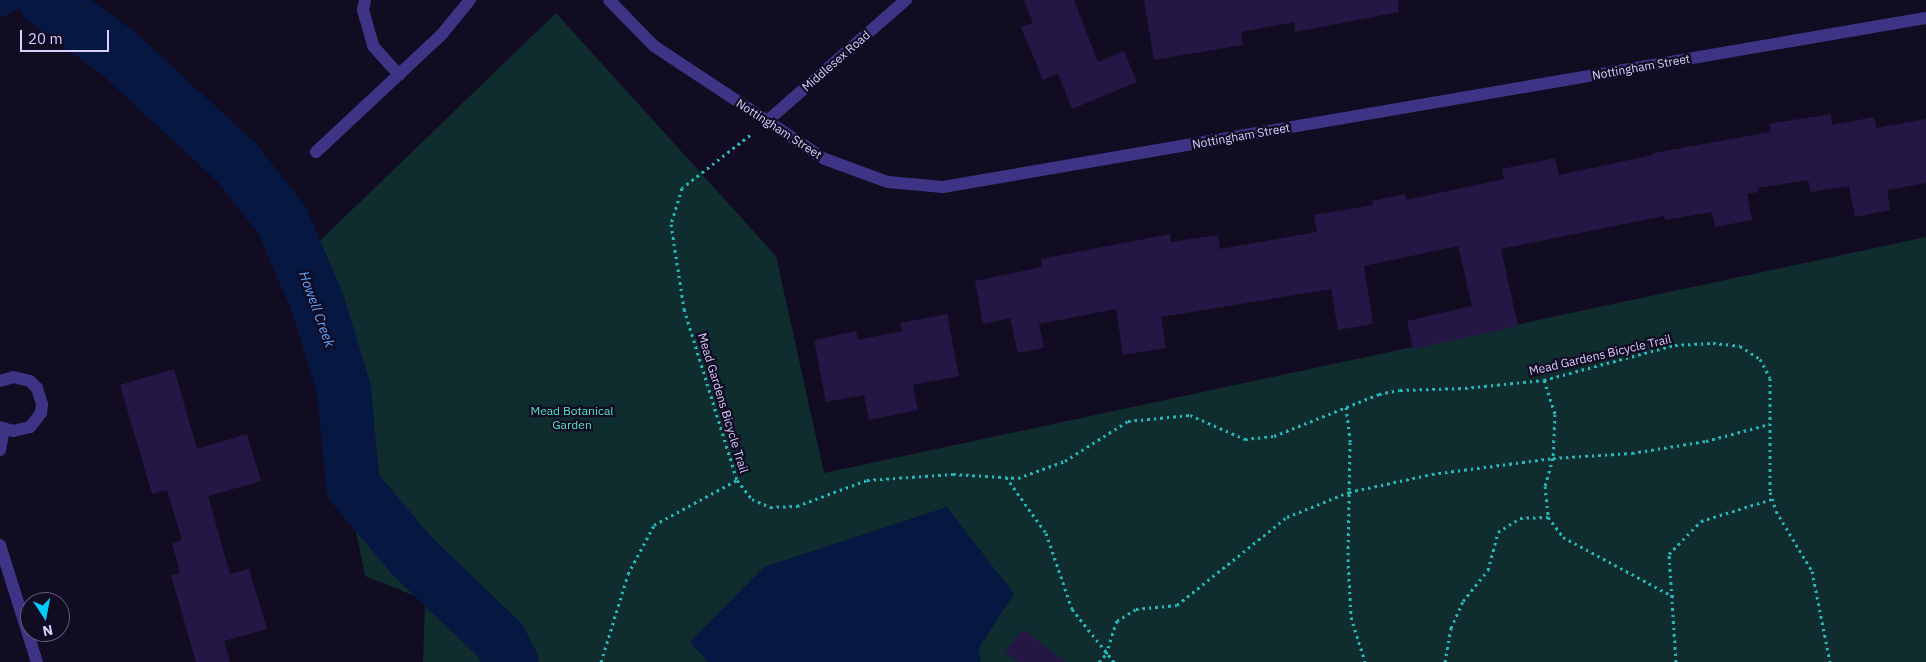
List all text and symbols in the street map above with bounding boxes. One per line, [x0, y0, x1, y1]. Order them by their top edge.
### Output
scale bar [22, 20, 111, 52]
street label: Middlesex Road [799, 28, 873, 94]
text: 20 m [28, 29, 63, 48]
street label: Nottingham Street [1591, 51, 1691, 83]
street label: Nottingham Street [734, 96, 824, 162]
street label: Nottingham Street [1191, 120, 1291, 152]
water label: Howell Creek [295, 269, 339, 349]
street label: Mead Gardens Bicycle Trail [695, 331, 751, 475]
street label: Mead Gardens Bicycle Trail [1527, 332, 1673, 378]
park label: Mead Botanical Garden [530, 404, 614, 432]
north arrow [20, 592, 70, 642]
text: N [41, 621, 54, 641]

